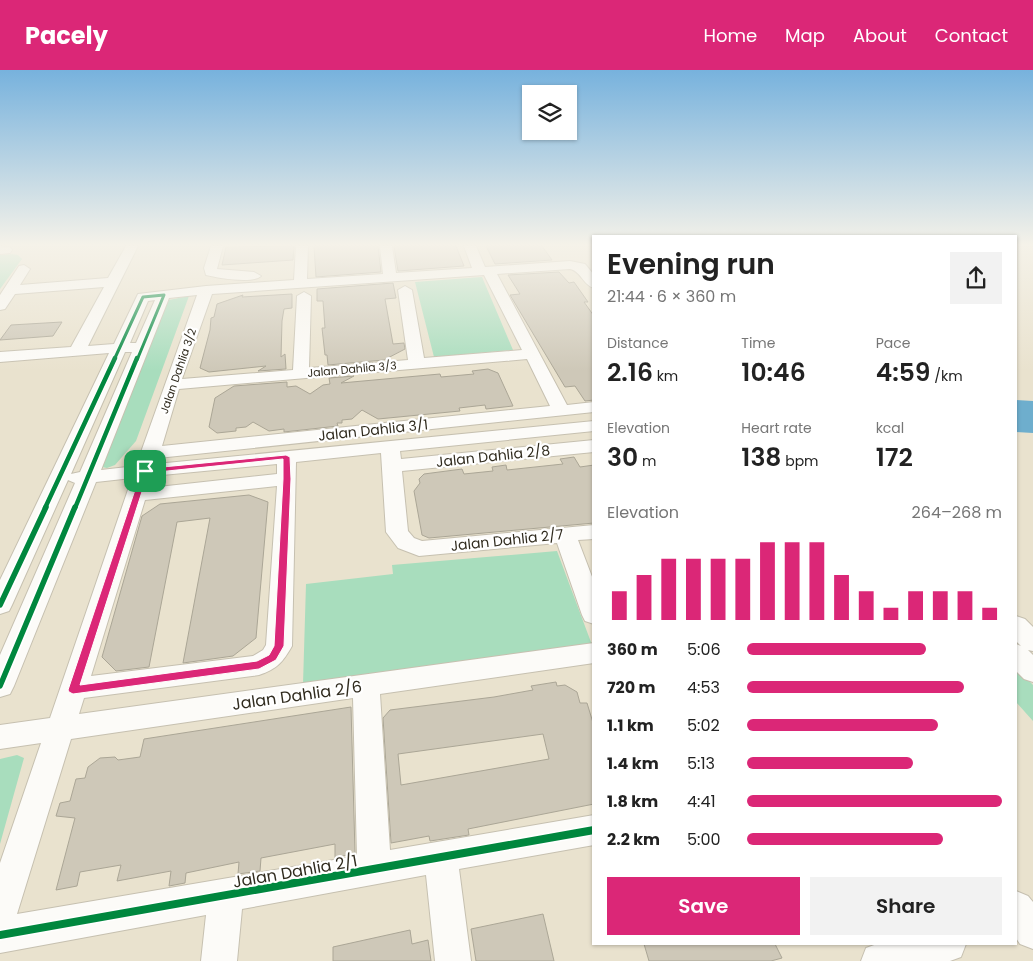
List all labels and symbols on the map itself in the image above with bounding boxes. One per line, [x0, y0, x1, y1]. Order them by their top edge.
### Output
street label: Jalan Dahlia 3/2 [156, 326, 200, 416]
street label: Jalan Dahlia 3/3 [307, 357, 397, 381]
street label: Jalan Dahlia 3/1 [317, 414, 429, 446]
street label: Jalan Dahlia 2/8 [435, 440, 551, 472]
pin [124, 450, 166, 492]
street label: Jalan Dahlia 2/7 [450, 524, 565, 556]
street label: Jalan Dahlia 2/6 [231, 675, 363, 716]
street label: Jalan Dahlia 2/1 [231, 849, 359, 894]

